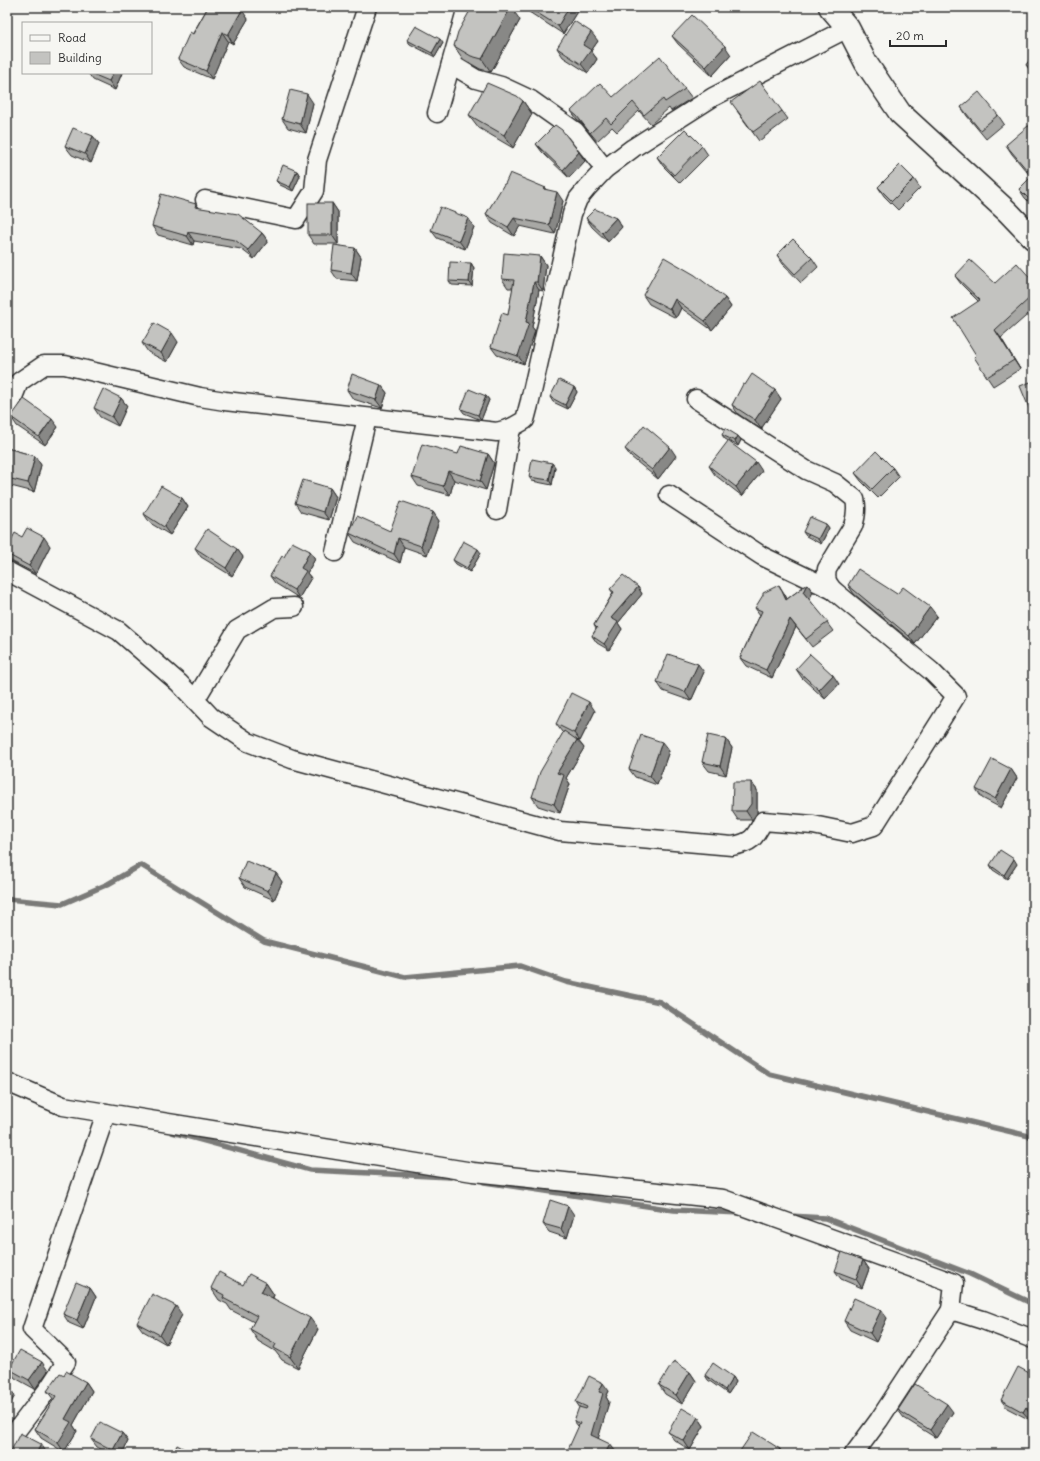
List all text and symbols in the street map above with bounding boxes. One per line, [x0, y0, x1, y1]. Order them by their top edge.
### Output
legend [22, 22, 152, 74]
scale bar [890, 22, 946, 48]
text: 20 m [896, 28, 924, 43]
text: Road [58, 30, 86, 45]
text: Building [58, 50, 102, 65]

